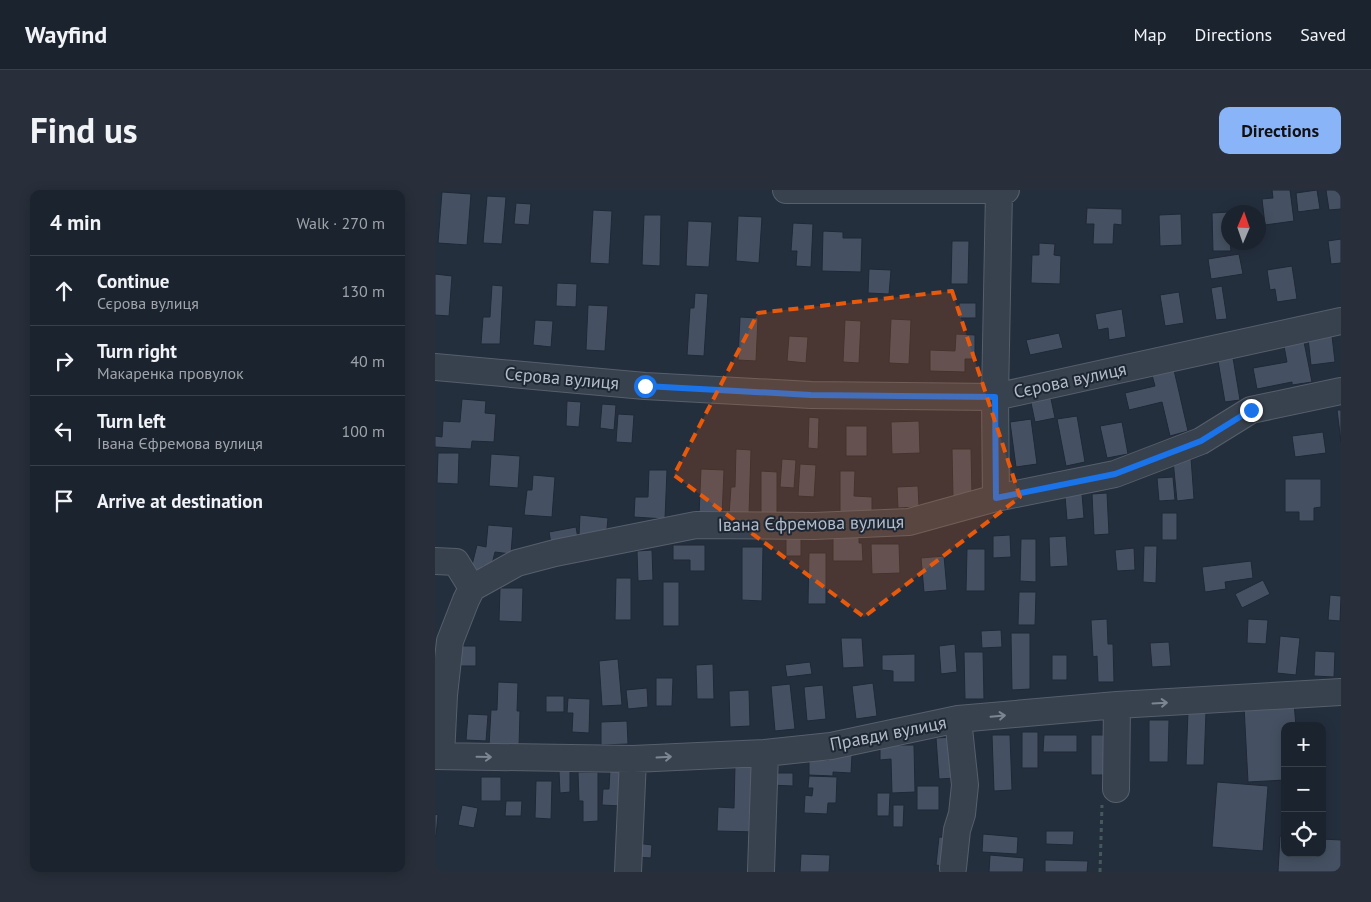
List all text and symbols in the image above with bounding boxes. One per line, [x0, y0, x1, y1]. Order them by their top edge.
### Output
text: Wayfind [25, 19, 107, 50]
text: Map [1134, 23, 1166, 46]
text: Directions [1194, 23, 1272, 46]
text: Saved [1300, 23, 1346, 46]
text: Find us [30, 107, 138, 153]
button: Directions [1219, 107, 1341, 154]
north arrow [1221, 205, 1266, 250]
text: 4 min [50, 209, 101, 236]
text: Walk · 270 m [296, 213, 385, 233]
text: Continue [97, 269, 169, 293]
icon: ahead [50, 277, 78, 305]
text: 130 m [342, 281, 385, 301]
text: Сєрова вулиця [97, 293, 199, 313]
text: Turn right [97, 339, 177, 363]
icon: right [50, 347, 78, 375]
text: 40 m [350, 351, 385, 371]
street label: Сєрова вулиця [1012, 357, 1128, 403]
street label: Сєрова вулиця [504, 362, 620, 394]
text: Макаренка провулок [97, 363, 244, 383]
route start [634, 375, 657, 398]
route end [1240, 399, 1263, 422]
text: Turn left [97, 409, 166, 433]
icon: left [50, 417, 78, 445]
text: 100 m [342, 421, 385, 441]
text: Івана Єфремова вулиця [97, 433, 263, 453]
icon: arrive [50, 487, 78, 515]
text: Arrive at destination [97, 489, 263, 513]
street label: Івана Єфремова вулиця [718, 510, 904, 536]
one-way arrow [1152, 698, 1168, 707]
street label: Правди вулиця [828, 710, 948, 756]
one-way arrow [990, 711, 1006, 721]
map controls [1281, 722, 1326, 857]
button: + [1281, 722, 1326, 767]
one-way arrow [475, 752, 491, 762]
one-way arrow [655, 752, 671, 762]
button: − [1281, 767, 1326, 812]
button: locate [1281, 812, 1326, 857]

